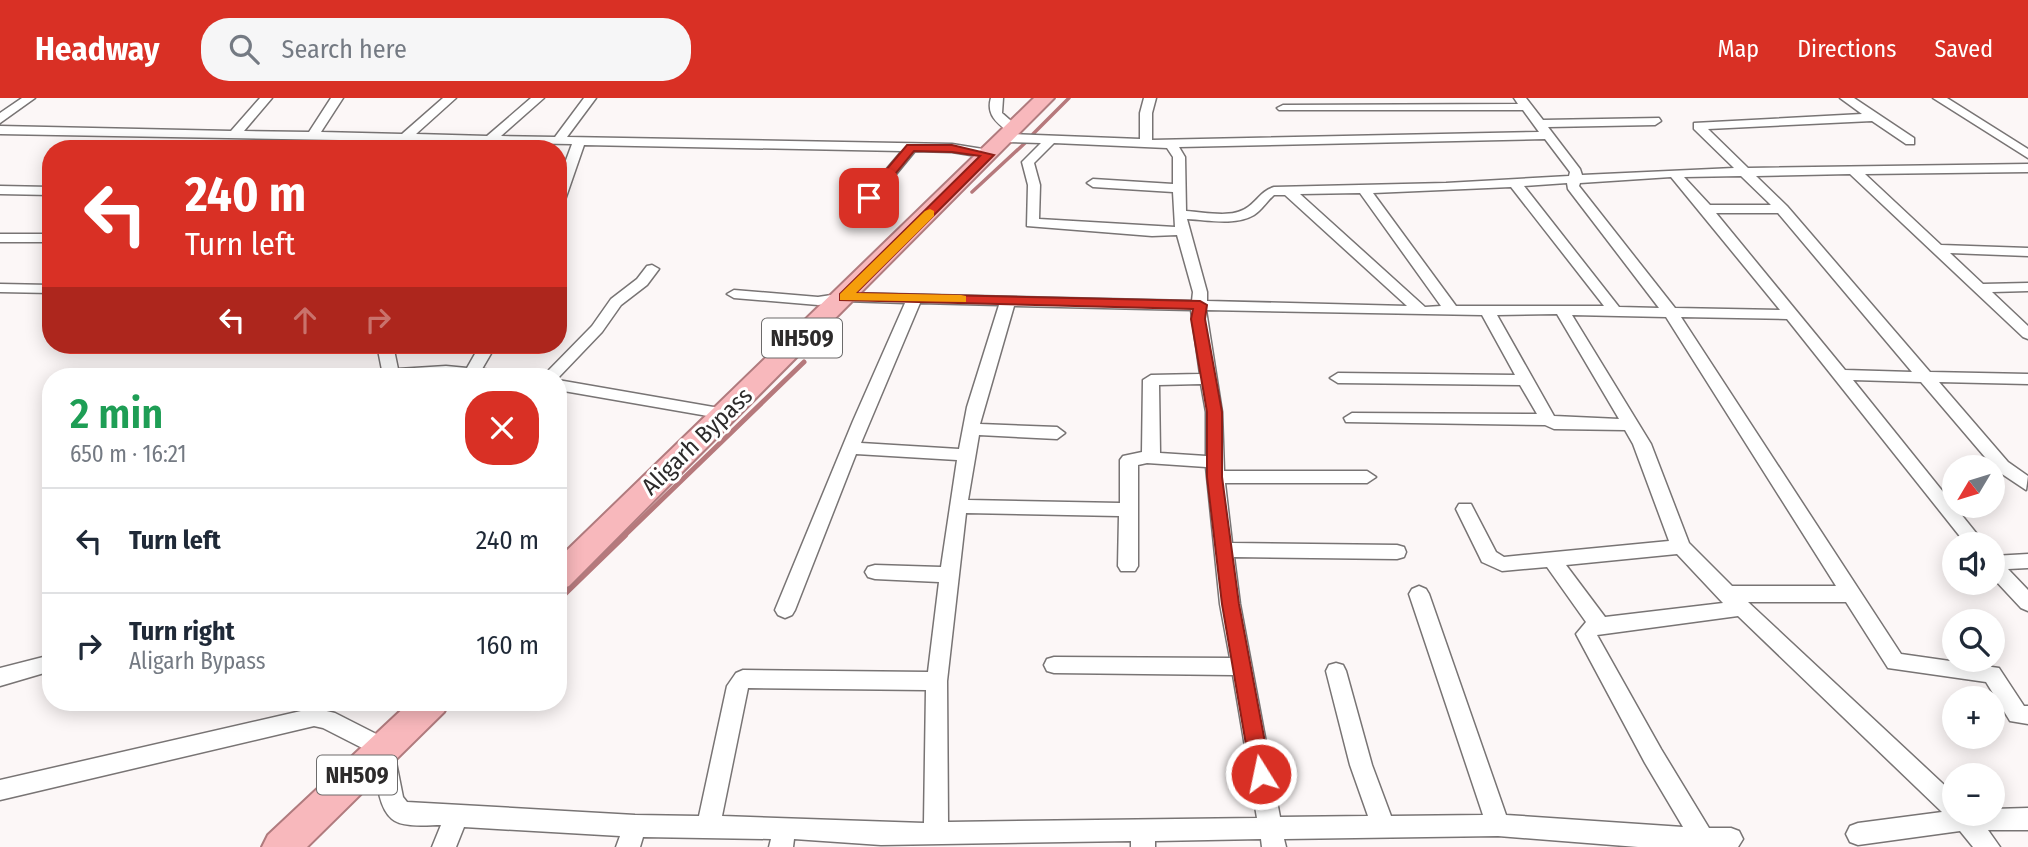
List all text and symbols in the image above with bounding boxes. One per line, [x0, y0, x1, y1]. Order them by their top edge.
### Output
search box [201, 18, 691, 81]
text: Headway [35, 29, 159, 69]
icon: search [225, 30, 263, 68]
text: Search here [281, 34, 407, 65]
text: Map [1718, 35, 1759, 63]
text: Directions [1797, 35, 1896, 63]
text: Saved [1934, 35, 1993, 63]
text: 240 m [185, 165, 306, 224]
icon: left [70, 168, 161, 259]
pin [839, 168, 899, 228]
icon: arrive [850, 179, 888, 217]
text: Turn left [185, 225, 295, 263]
icon: left [213, 301, 251, 339]
icon: ahead [286, 301, 324, 339]
icon: right [359, 301, 397, 339]
road number: NH509 [762, 318, 842, 358]
street label: Aligarh Bypass [636, 381, 758, 501]
text: 2 min [70, 389, 163, 439]
button: close [465, 391, 539, 465]
text: 650 m · 16:21 [70, 440, 186, 468]
north arrow [1942, 455, 2006, 518]
map controls [1942, 455, 2005, 826]
icon: left [70, 522, 108, 560]
text: Turn left [129, 525, 221, 556]
text: 240 m [476, 525, 539, 556]
button: sound [1942, 532, 2005, 595]
button: search [1942, 609, 2005, 672]
text: Turn right [129, 616, 235, 647]
icon: right [70, 627, 108, 665]
text: 160 m [476, 630, 539, 661]
text: Aligarh Bypass [129, 647, 266, 675]
button: + [1942, 686, 2005, 749]
position arrow [1224, 737, 1298, 811]
road number: NH509 [317, 755, 397, 794]
button: − [1942, 763, 2005, 826]

